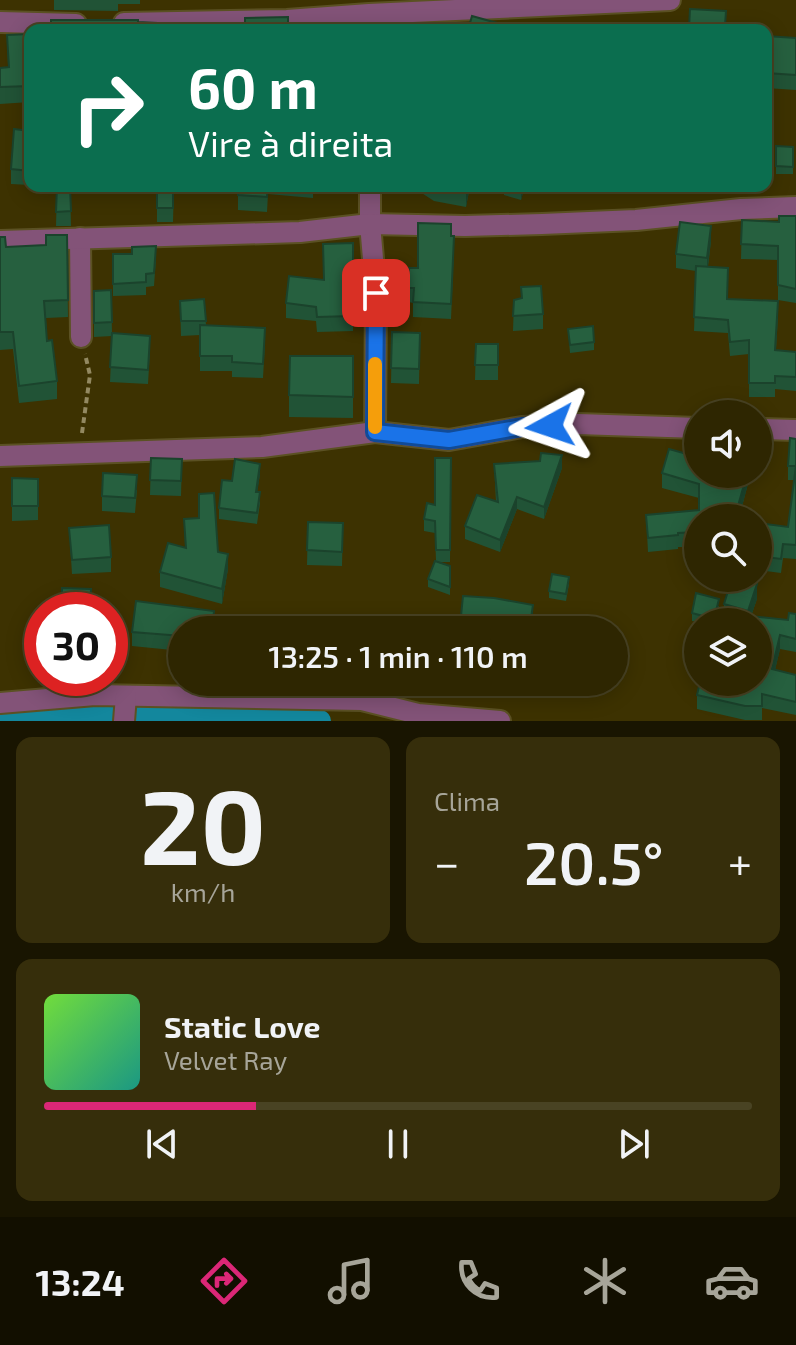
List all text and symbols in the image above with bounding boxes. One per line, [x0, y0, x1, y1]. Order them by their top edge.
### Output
text: 60 m [188, 53, 318, 120]
icon: right [56, 56, 160, 160]
text: Vire à direita [188, 121, 393, 164]
pin [342, 259, 410, 327]
icon: arrive [354, 271, 398, 315]
position arrow [508, 384, 592, 468]
map controls [684, 400, 772, 696]
button: sound [684, 400, 772, 488]
button: search [684, 504, 772, 592]
speed limit sign: 30 [24, 592, 128, 696]
button: layers [684, 608, 772, 696]
text: 13:25 · 1 min · 110 m [268, 638, 528, 674]
text: 20 [140, 761, 266, 886]
text: Clima [434, 785, 500, 816]
text: 20.5° [524, 825, 664, 897]
text: − [434, 835, 460, 888]
text: + [728, 835, 752, 888]
text: km/h [171, 876, 235, 907]
text: Static Love [164, 1008, 320, 1044]
text: Velvet Ray [164, 1044, 287, 1075]
icon: previous [140, 1122, 184, 1166]
icon: pause [376, 1122, 420, 1166]
icon: next [612, 1122, 656, 1166]
icon: directions [196, 1253, 252, 1309]
icon: music [323, 1253, 379, 1309]
icon: phone [450, 1253, 506, 1309]
icon: climate [577, 1253, 633, 1309]
icon: car [704, 1253, 760, 1309]
text: 13:24 [36, 1260, 125, 1303]

